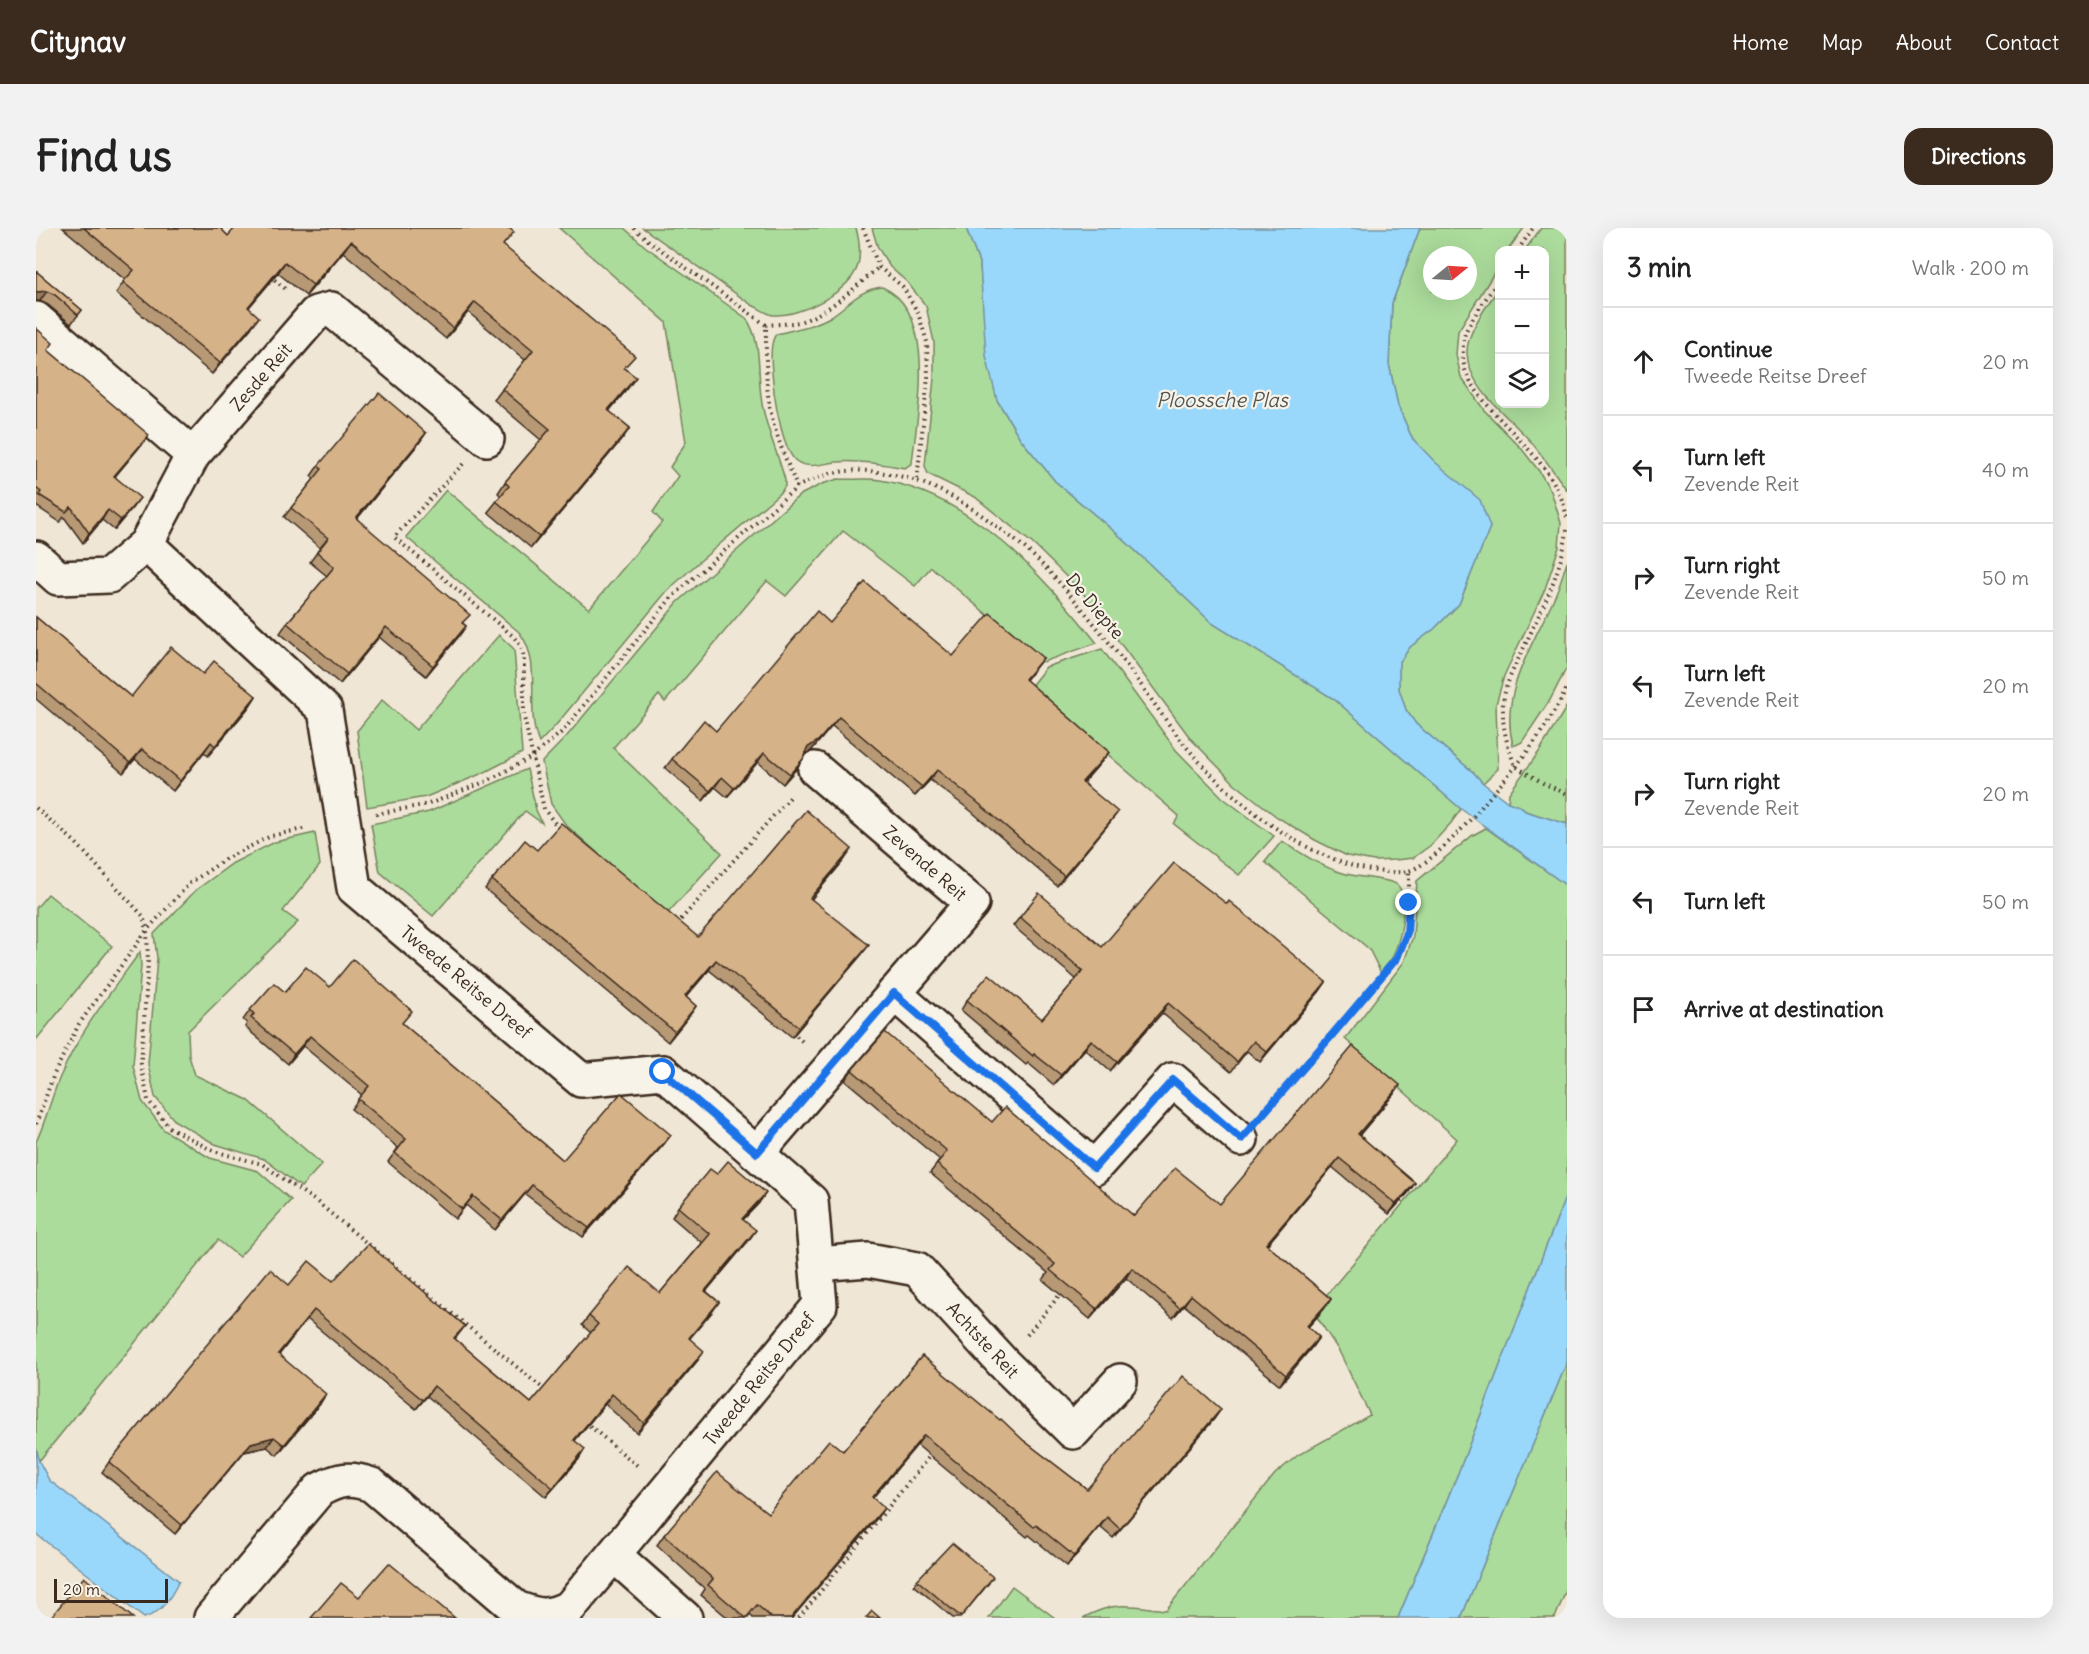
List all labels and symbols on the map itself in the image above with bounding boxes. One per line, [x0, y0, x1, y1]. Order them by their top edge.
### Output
north arrow [1423, 246, 1477, 300]
street label: Zesde Reit [225, 338, 297, 416]
water label: Ploossche Plas [1156, 387, 1290, 412]
street label: De Diepte [1061, 568, 1129, 644]
street label: Zevende Reit [878, 820, 972, 906]
route end [1395, 889, 1421, 915]
street label: Tweede Reitse Dreef [396, 920, 537, 1044]
route start [649, 1058, 675, 1084]
street label: Achtste Reit [942, 1297, 1024, 1383]
street label: Tweede Reitse Dreef [698, 1307, 820, 1450]
scale bar [54, 1576, 168, 1604]

